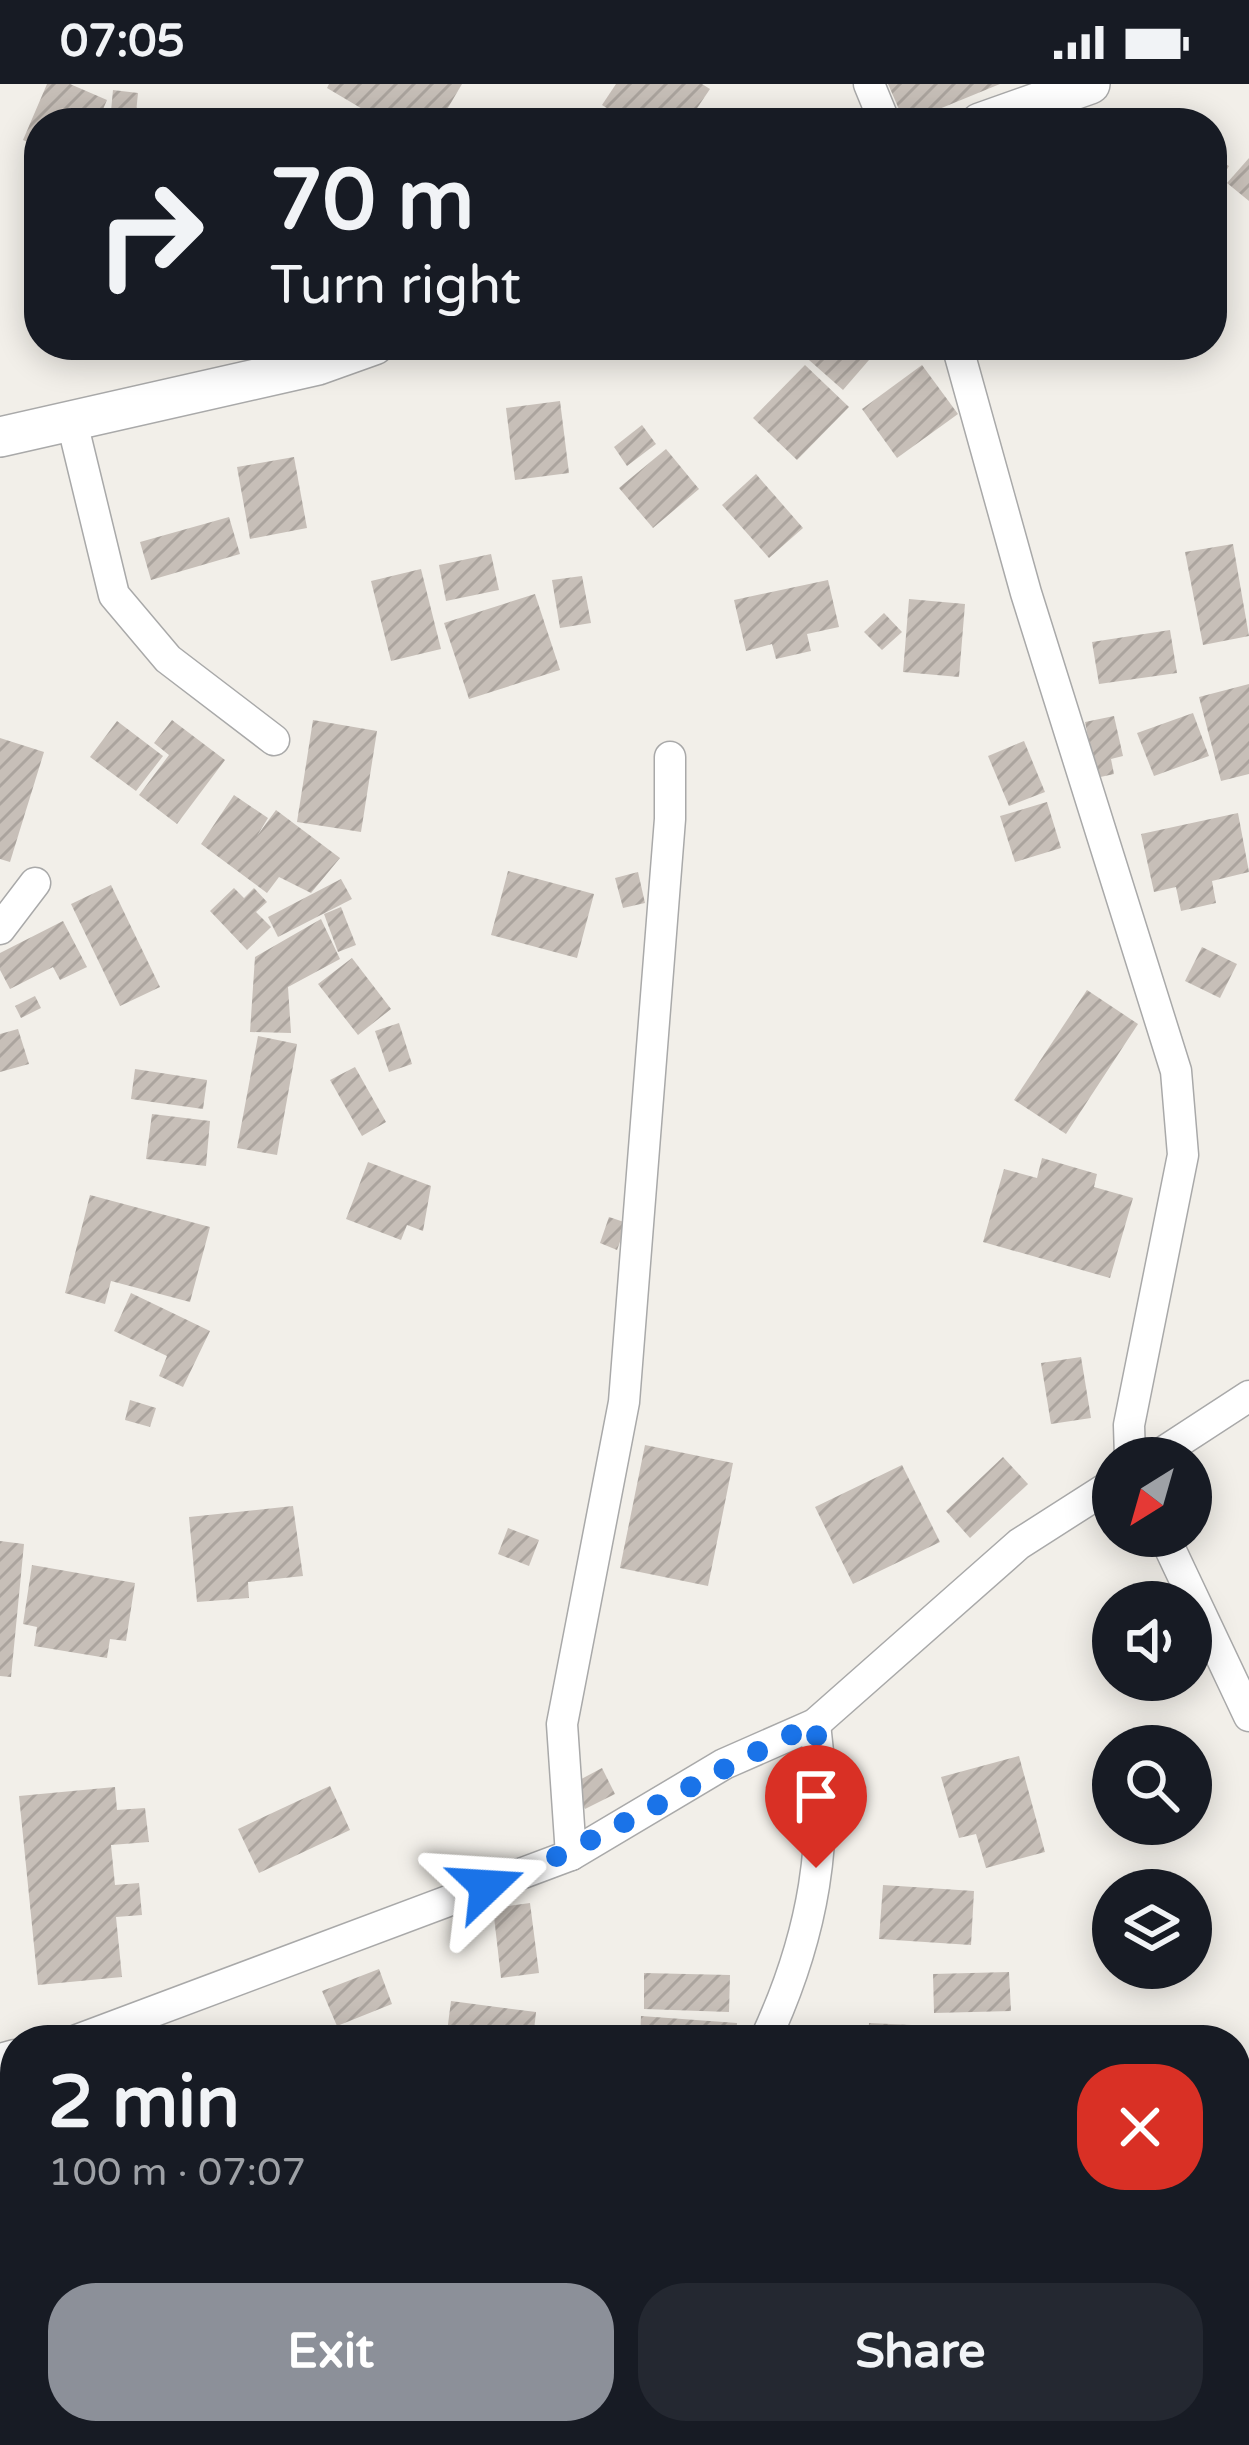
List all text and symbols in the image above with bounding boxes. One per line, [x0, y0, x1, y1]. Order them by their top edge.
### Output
text: 07:05 [60, 15, 185, 69]
text: 70 m [270, 151, 474, 252]
icon: right [72, 156, 228, 312]
text: Turn right [270, 253, 521, 318]
north arrow [1092, 1437, 1212, 1557]
map controls [1092, 1437, 1212, 1989]
button: sound [1092, 1581, 1212, 1701]
button: search [1092, 1725, 1212, 1845]
pin [765, 1745, 867, 1868]
icon: arrive [783, 1763, 849, 1829]
position arrow [424, 1823, 550, 1949]
button: layers [1092, 1869, 1212, 1989]
text: 2 min [48, 2060, 240, 2147]
button: close [1077, 2064, 1203, 2190]
text: 100 m · 07:07 [48, 2149, 306, 2196]
button: Exit [48, 2283, 614, 2421]
button: Share [638, 2283, 1203, 2421]

